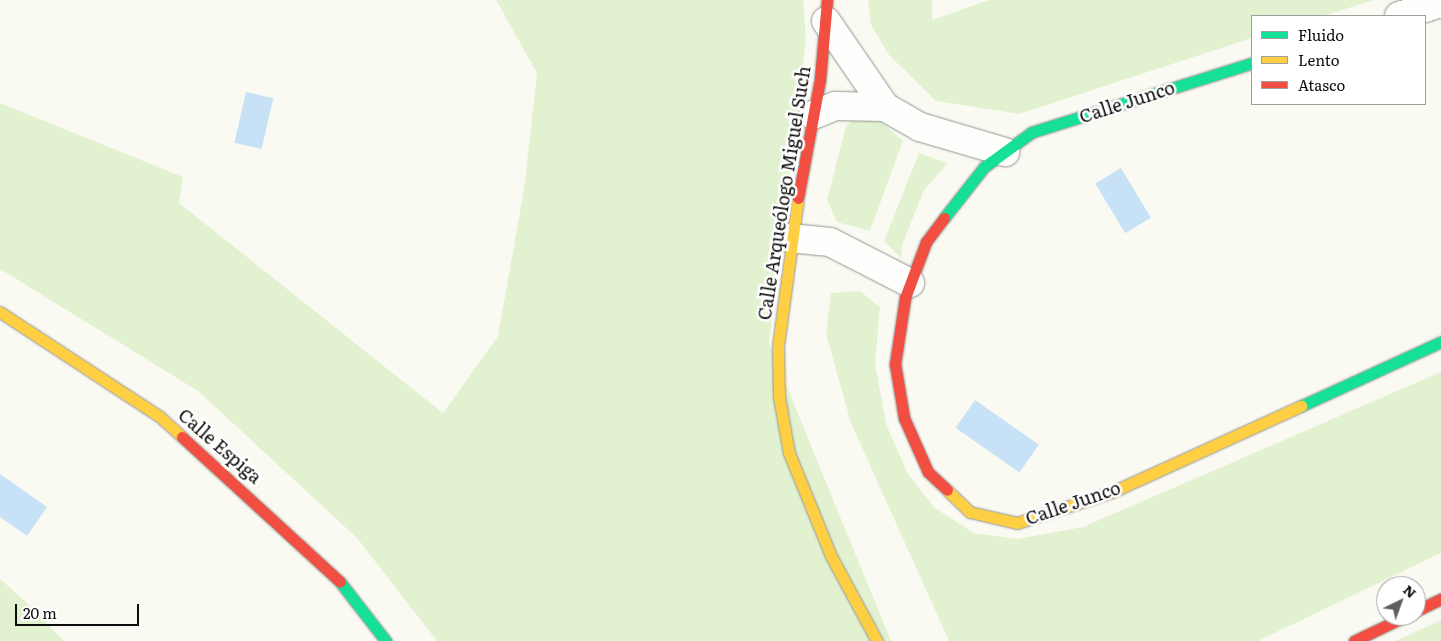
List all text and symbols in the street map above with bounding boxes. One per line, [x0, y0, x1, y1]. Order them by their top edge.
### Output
legend [1251, 15, 1426, 105]
text: Fluido [1298, 23, 1344, 46]
text: Lento [1298, 48, 1339, 71]
street label: Calle Arqueólogo Miguel Such [753, 64, 815, 322]
text: Atasco [1298, 73, 1345, 96]
street label: Calle Junco [1077, 76, 1177, 128]
street label: Calle Espiga [174, 404, 266, 488]
street label: Calle Junco [1023, 477, 1123, 529]
north arrow [1376, 576, 1426, 626]
text: N [1399, 579, 1421, 602]
scale bar [18, 594, 141, 626]
text: 20 m [23, 601, 57, 624]

